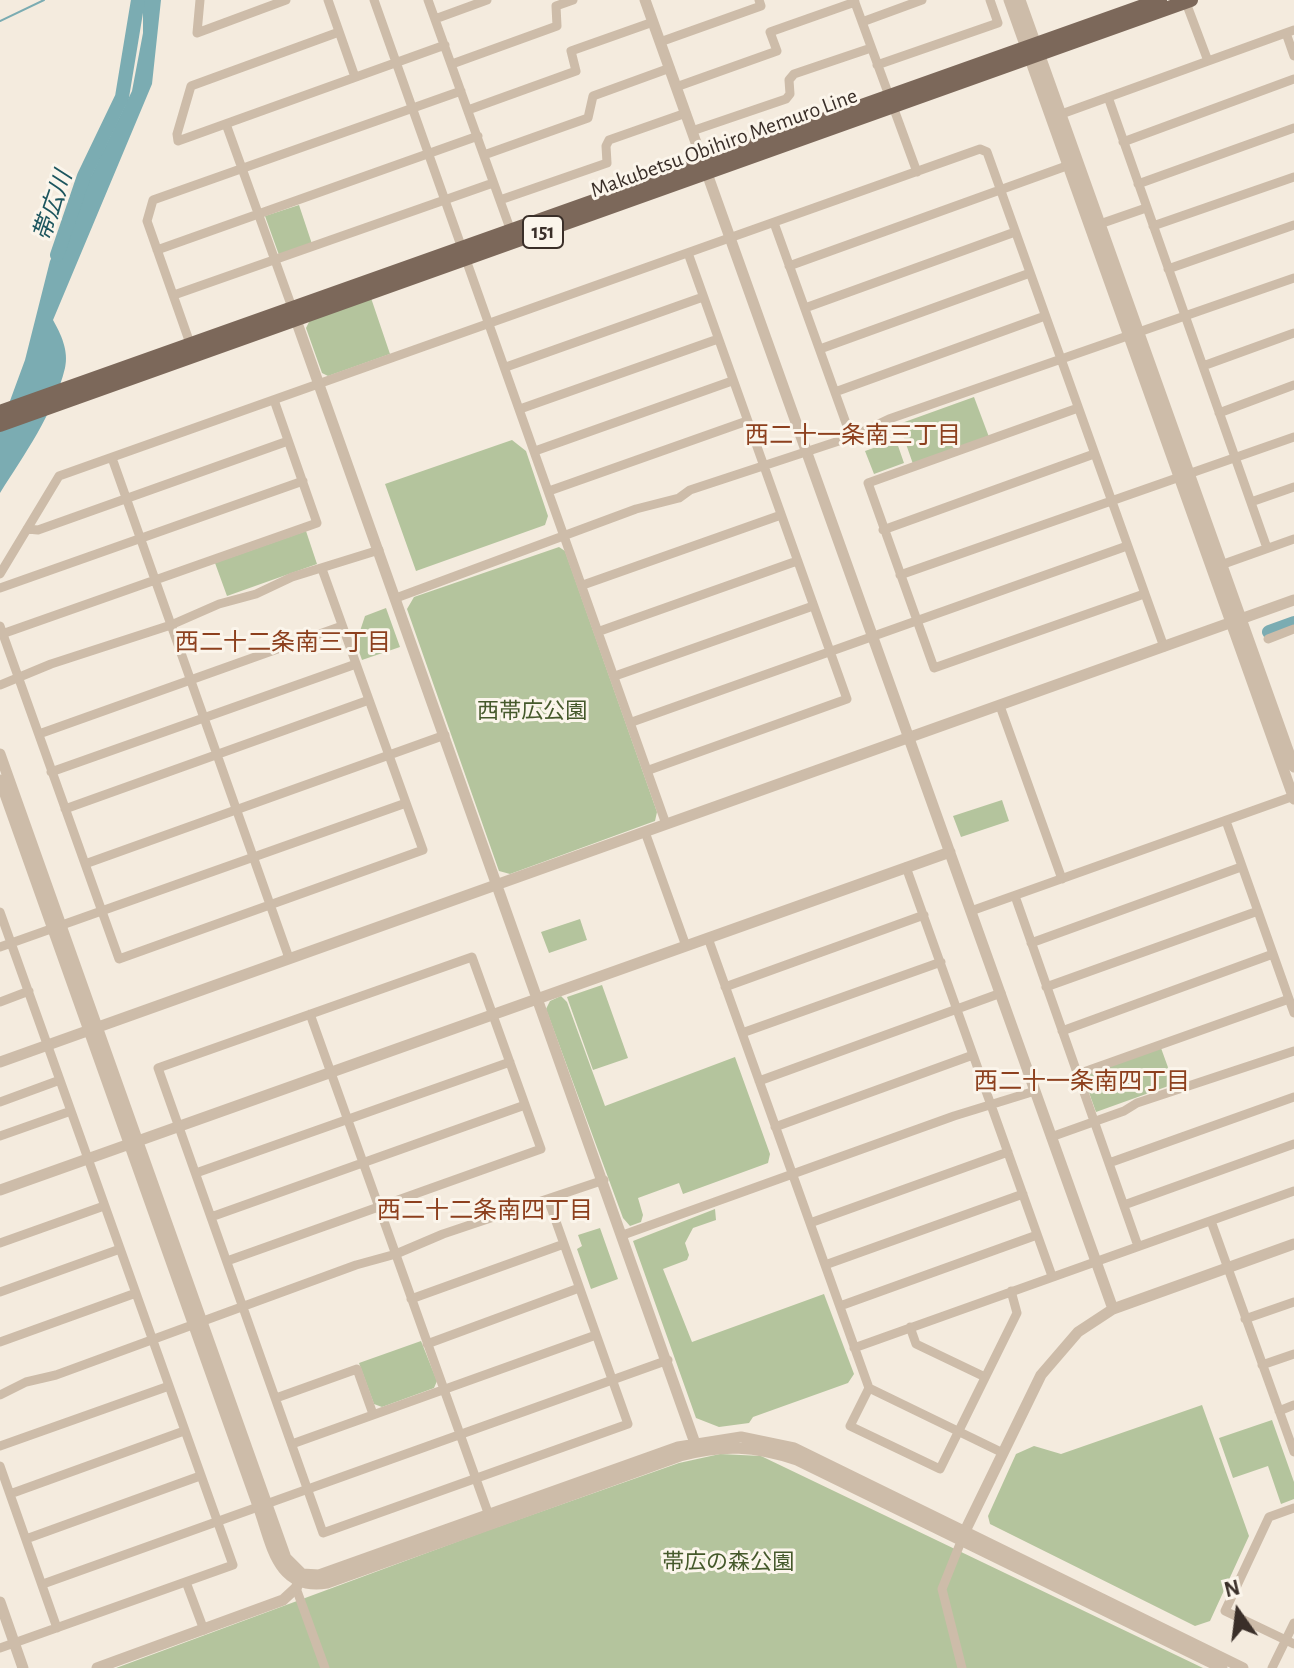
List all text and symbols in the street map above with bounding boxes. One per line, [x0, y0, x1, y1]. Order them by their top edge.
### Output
street label: Makubetsu Obihiro Memuro Line [587, 82, 861, 204]
water label: 帯広川 [28, 167, 78, 245]
road number: 151 [523, 216, 563, 248]
district label: 西二十一条南三丁目 [745, 422, 961, 450]
district label: 西二十二条南三丁目 [175, 629, 391, 657]
park label: 西帯広公園 [477, 698, 587, 724]
district label: 西二十一条南四丁目 [974, 1068, 1190, 1096]
district label: 西二十二条南四丁目 [377, 1197, 593, 1225]
park label: 帯広の森公園 [662, 1549, 794, 1575]
north arrow [1198, 1572, 1278, 1652]
text: N [1222, 1576, 1242, 1601]

